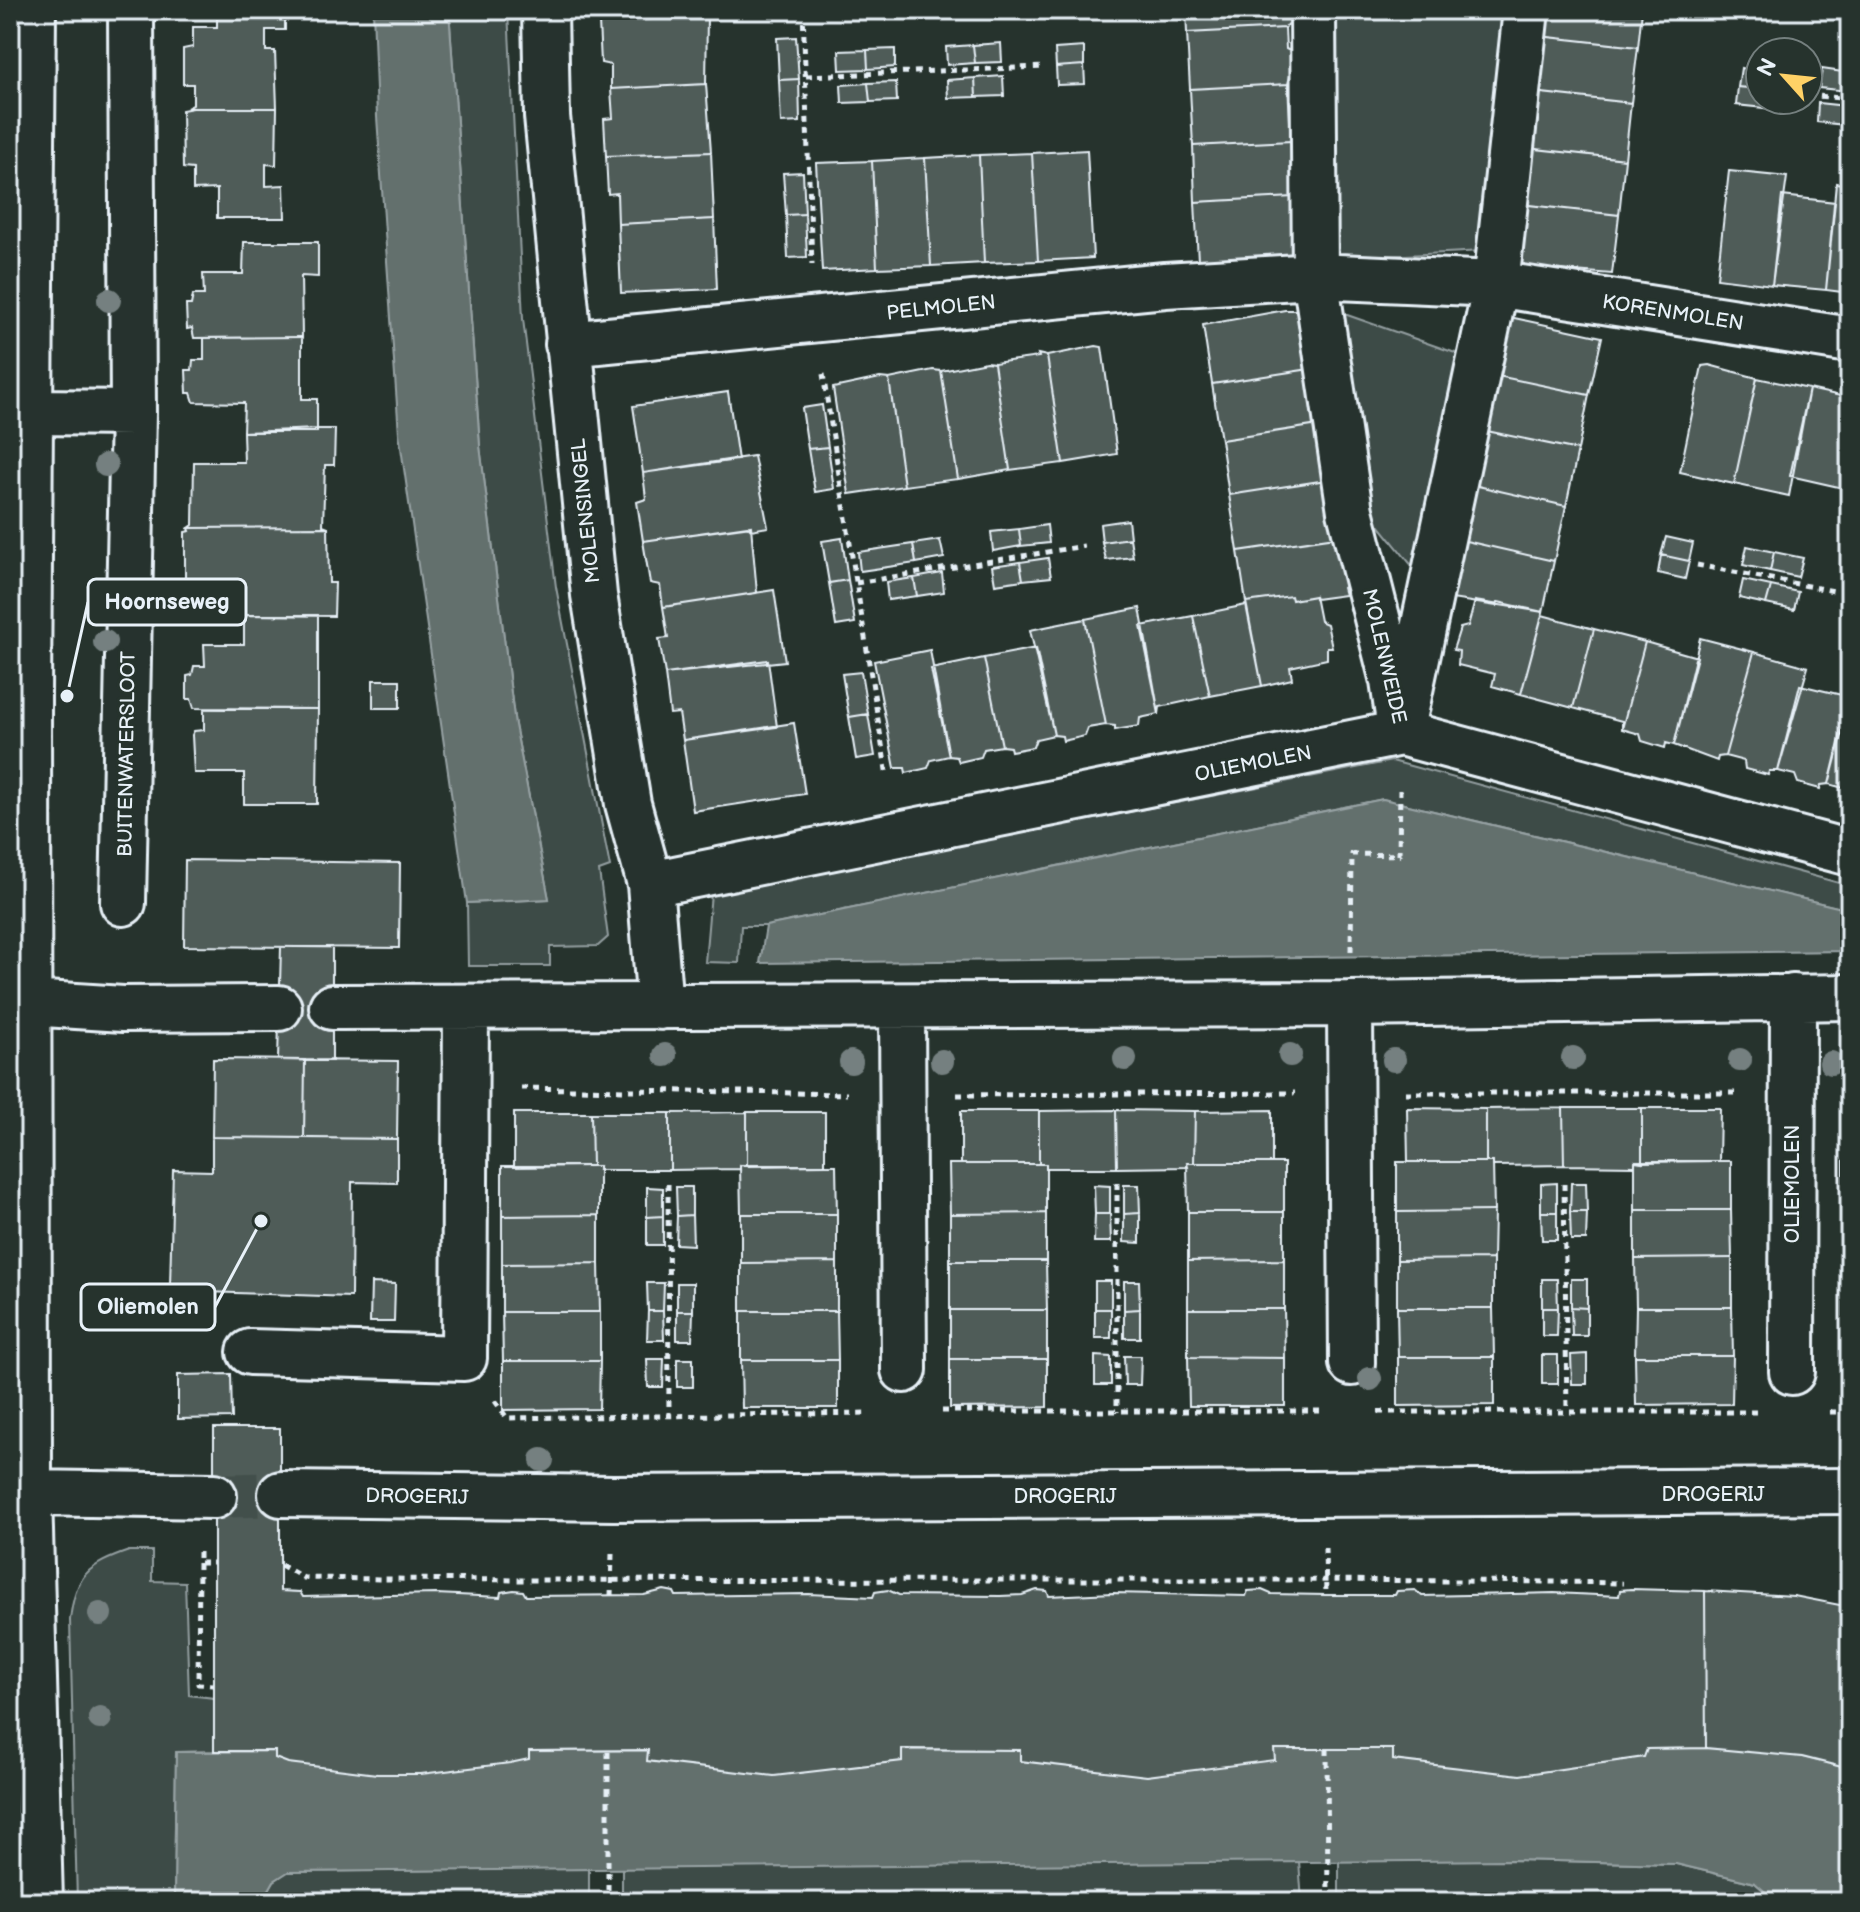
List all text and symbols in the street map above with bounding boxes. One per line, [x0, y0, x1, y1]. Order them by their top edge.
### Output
north arrow [1744, 36, 1824, 116]
text: N [1752, 54, 1783, 81]
street label: PELMOLEN [885, 290, 997, 326]
street label: KORENMOLEN [1601, 290, 1745, 336]
street label: MOLENSINGEL [566, 437, 606, 584]
callout: Hoornseweg [88, 579, 246, 625]
street label: MOLENWEIDE [1357, 586, 1411, 726]
text: Hoornseweg [104, 589, 230, 616]
street label: BUITENWATERSLOOT [113, 651, 141, 857]
street label: OLIEMOLEN [1193, 741, 1314, 787]
street label: OLIEMOLEN [1781, 1125, 1805, 1243]
callout: Oliemolen [81, 1284, 215, 1330]
text: Oliemolen [97, 1294, 199, 1321]
street label: DROGERIJ [1661, 1483, 1765, 1507]
street label: DROGERIJ [365, 1484, 469, 1510]
street label: DROGERIJ [1013, 1485, 1117, 1509]

